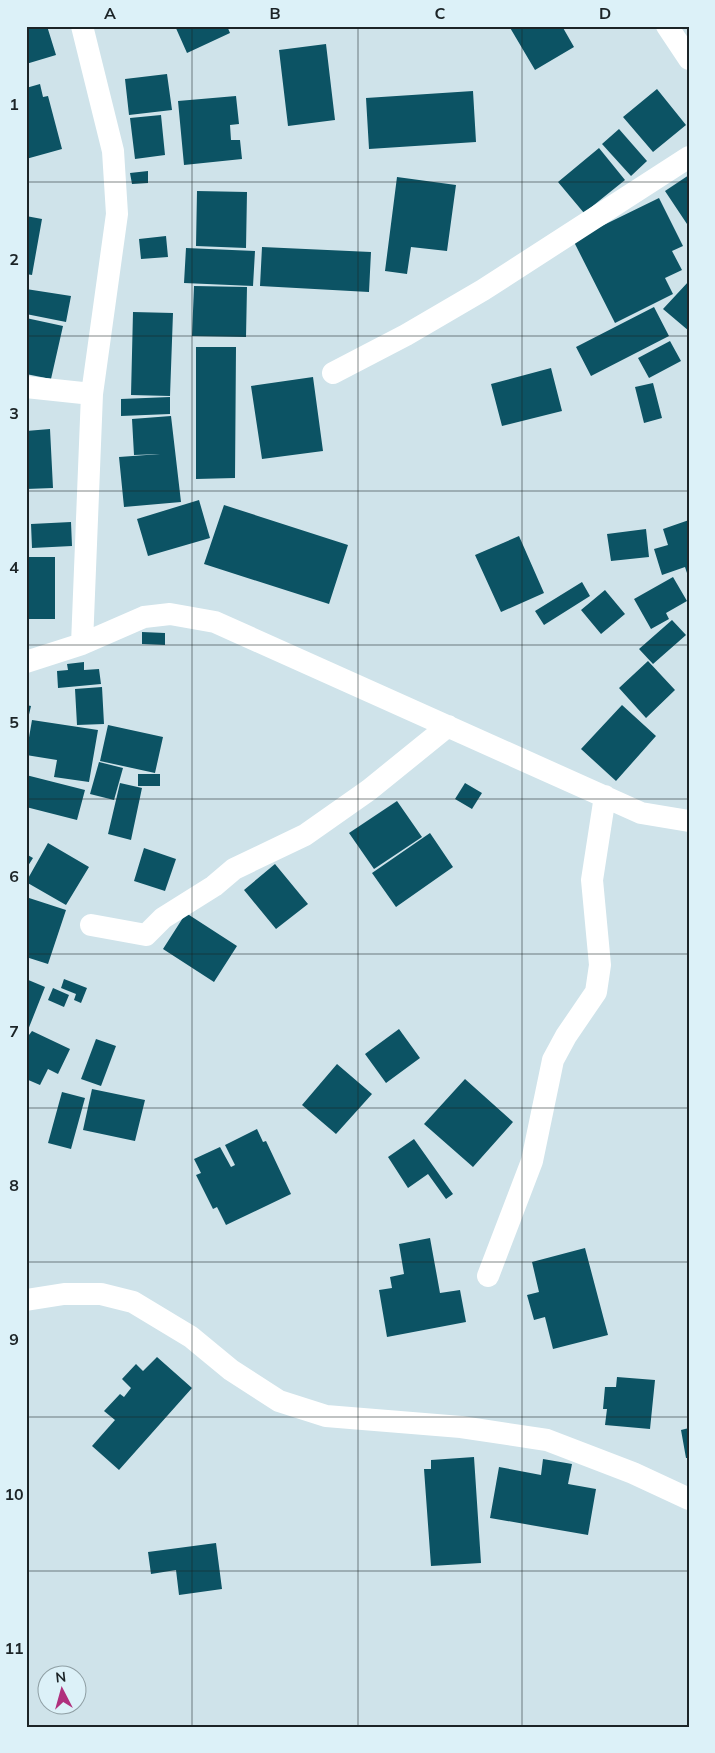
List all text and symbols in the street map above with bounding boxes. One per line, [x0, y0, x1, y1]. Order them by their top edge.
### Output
text: A [104, 3, 116, 23]
text: B [269, 3, 281, 23]
text: C [435, 3, 446, 23]
text: D [599, 3, 611, 23]
text: 1 [9, 94, 19, 114]
text: 2 [9, 249, 19, 269]
text: 3 [9, 403, 19, 423]
text: 4 [9, 557, 19, 577]
text: 5 [9, 712, 19, 732]
text: 6 [9, 866, 19, 886]
text: 7 [9, 1021, 19, 1041]
text: 8 [9, 1175, 19, 1195]
text: 9 [9, 1329, 19, 1349]
text: 10 [4, 1484, 24, 1504]
text: 11 [4, 1638, 24, 1658]
north arrow [38, 1666, 88, 1716]
text: N [54, 1668, 67, 1687]

